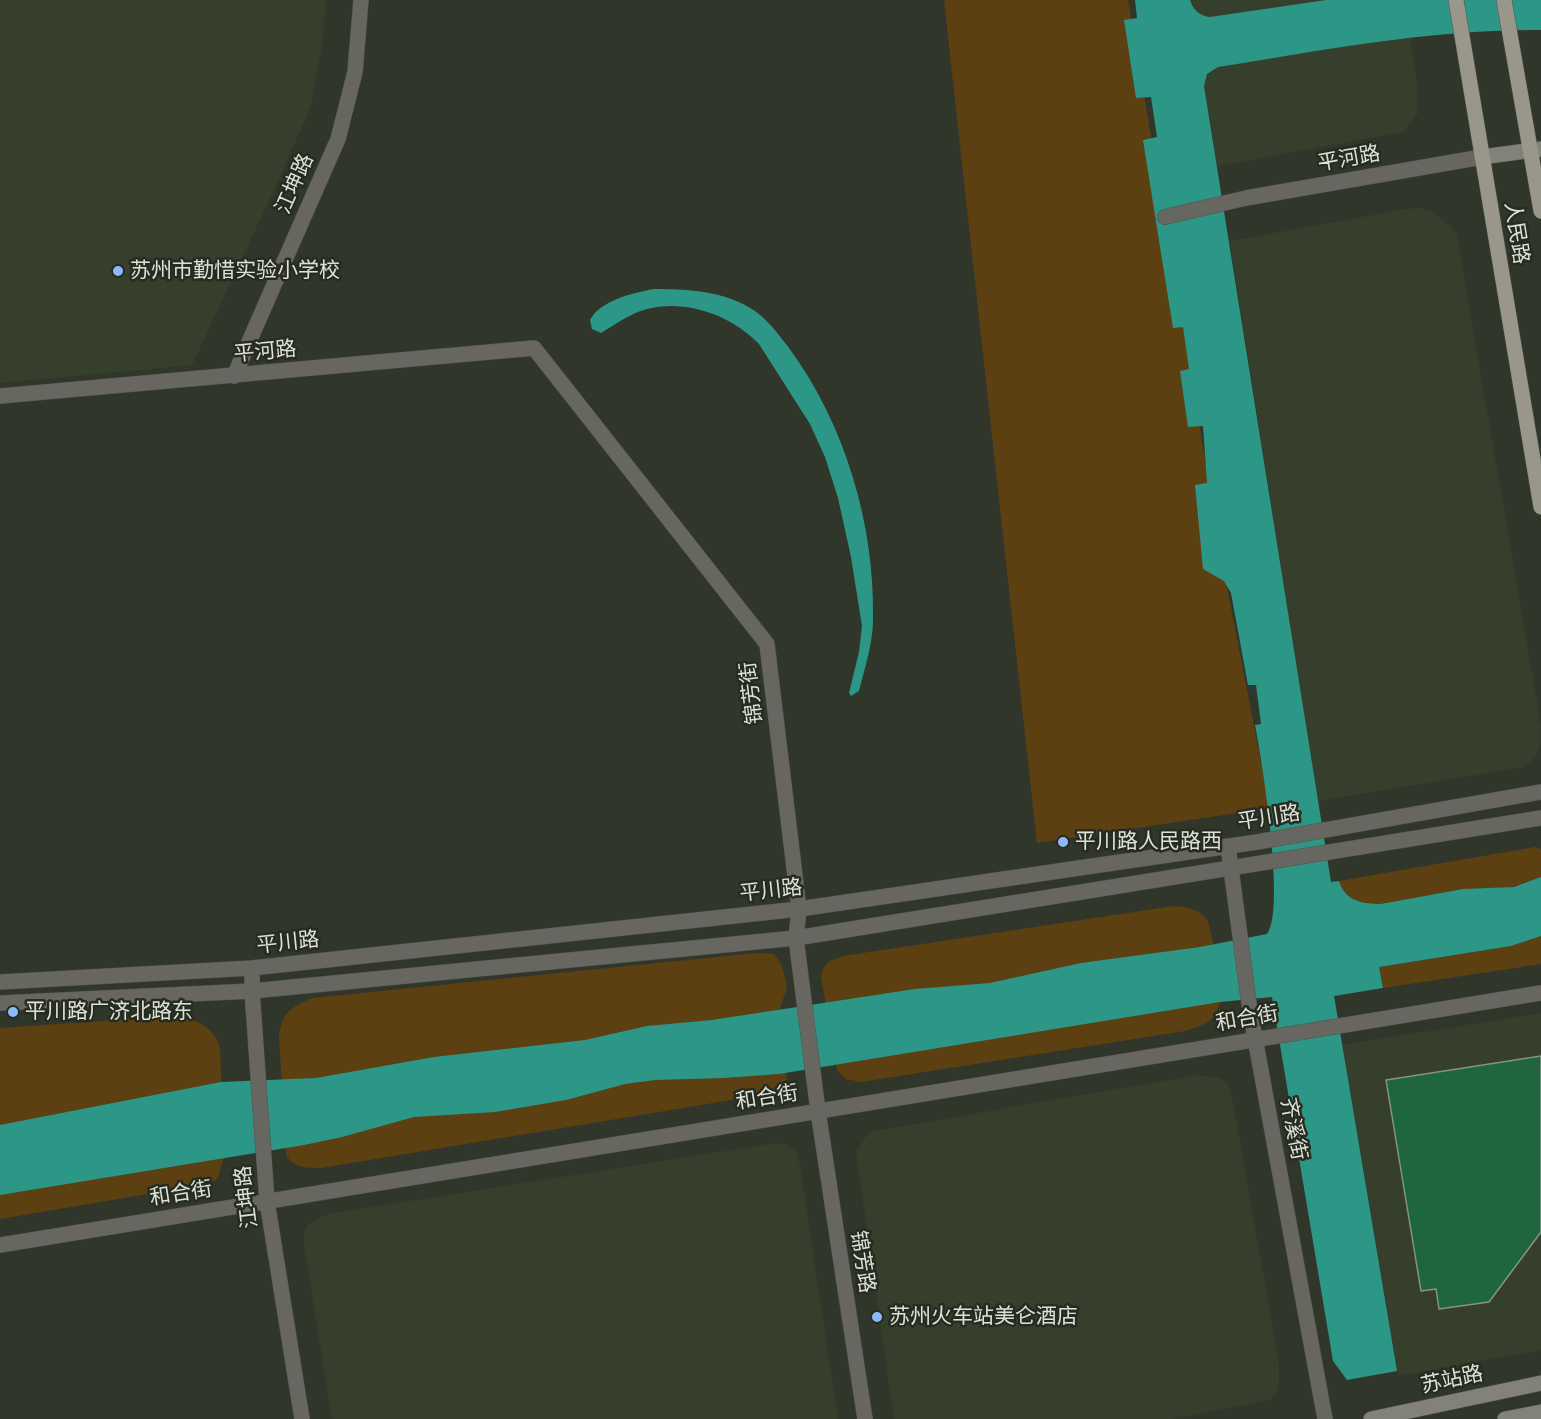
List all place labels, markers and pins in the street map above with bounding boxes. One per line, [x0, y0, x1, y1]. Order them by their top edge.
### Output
place label: 苏州市勤惜实验小学校 [130, 258, 340, 284]
marker: 苏州市勤惜实验小学校 [111, 264, 125, 278]
place label: 平川路人民路西 [1075, 829, 1222, 855]
marker: 平川路人民路西 [1056, 835, 1070, 849]
place label: 平川路广济北路东 [25, 999, 193, 1025]
marker: 平川路广济北路东 [6, 1005, 20, 1019]
place label: 苏州火车站美仑酒店 [889, 1304, 1078, 1330]
marker: 苏州火车站美仑酒店 [870, 1310, 884, 1324]

